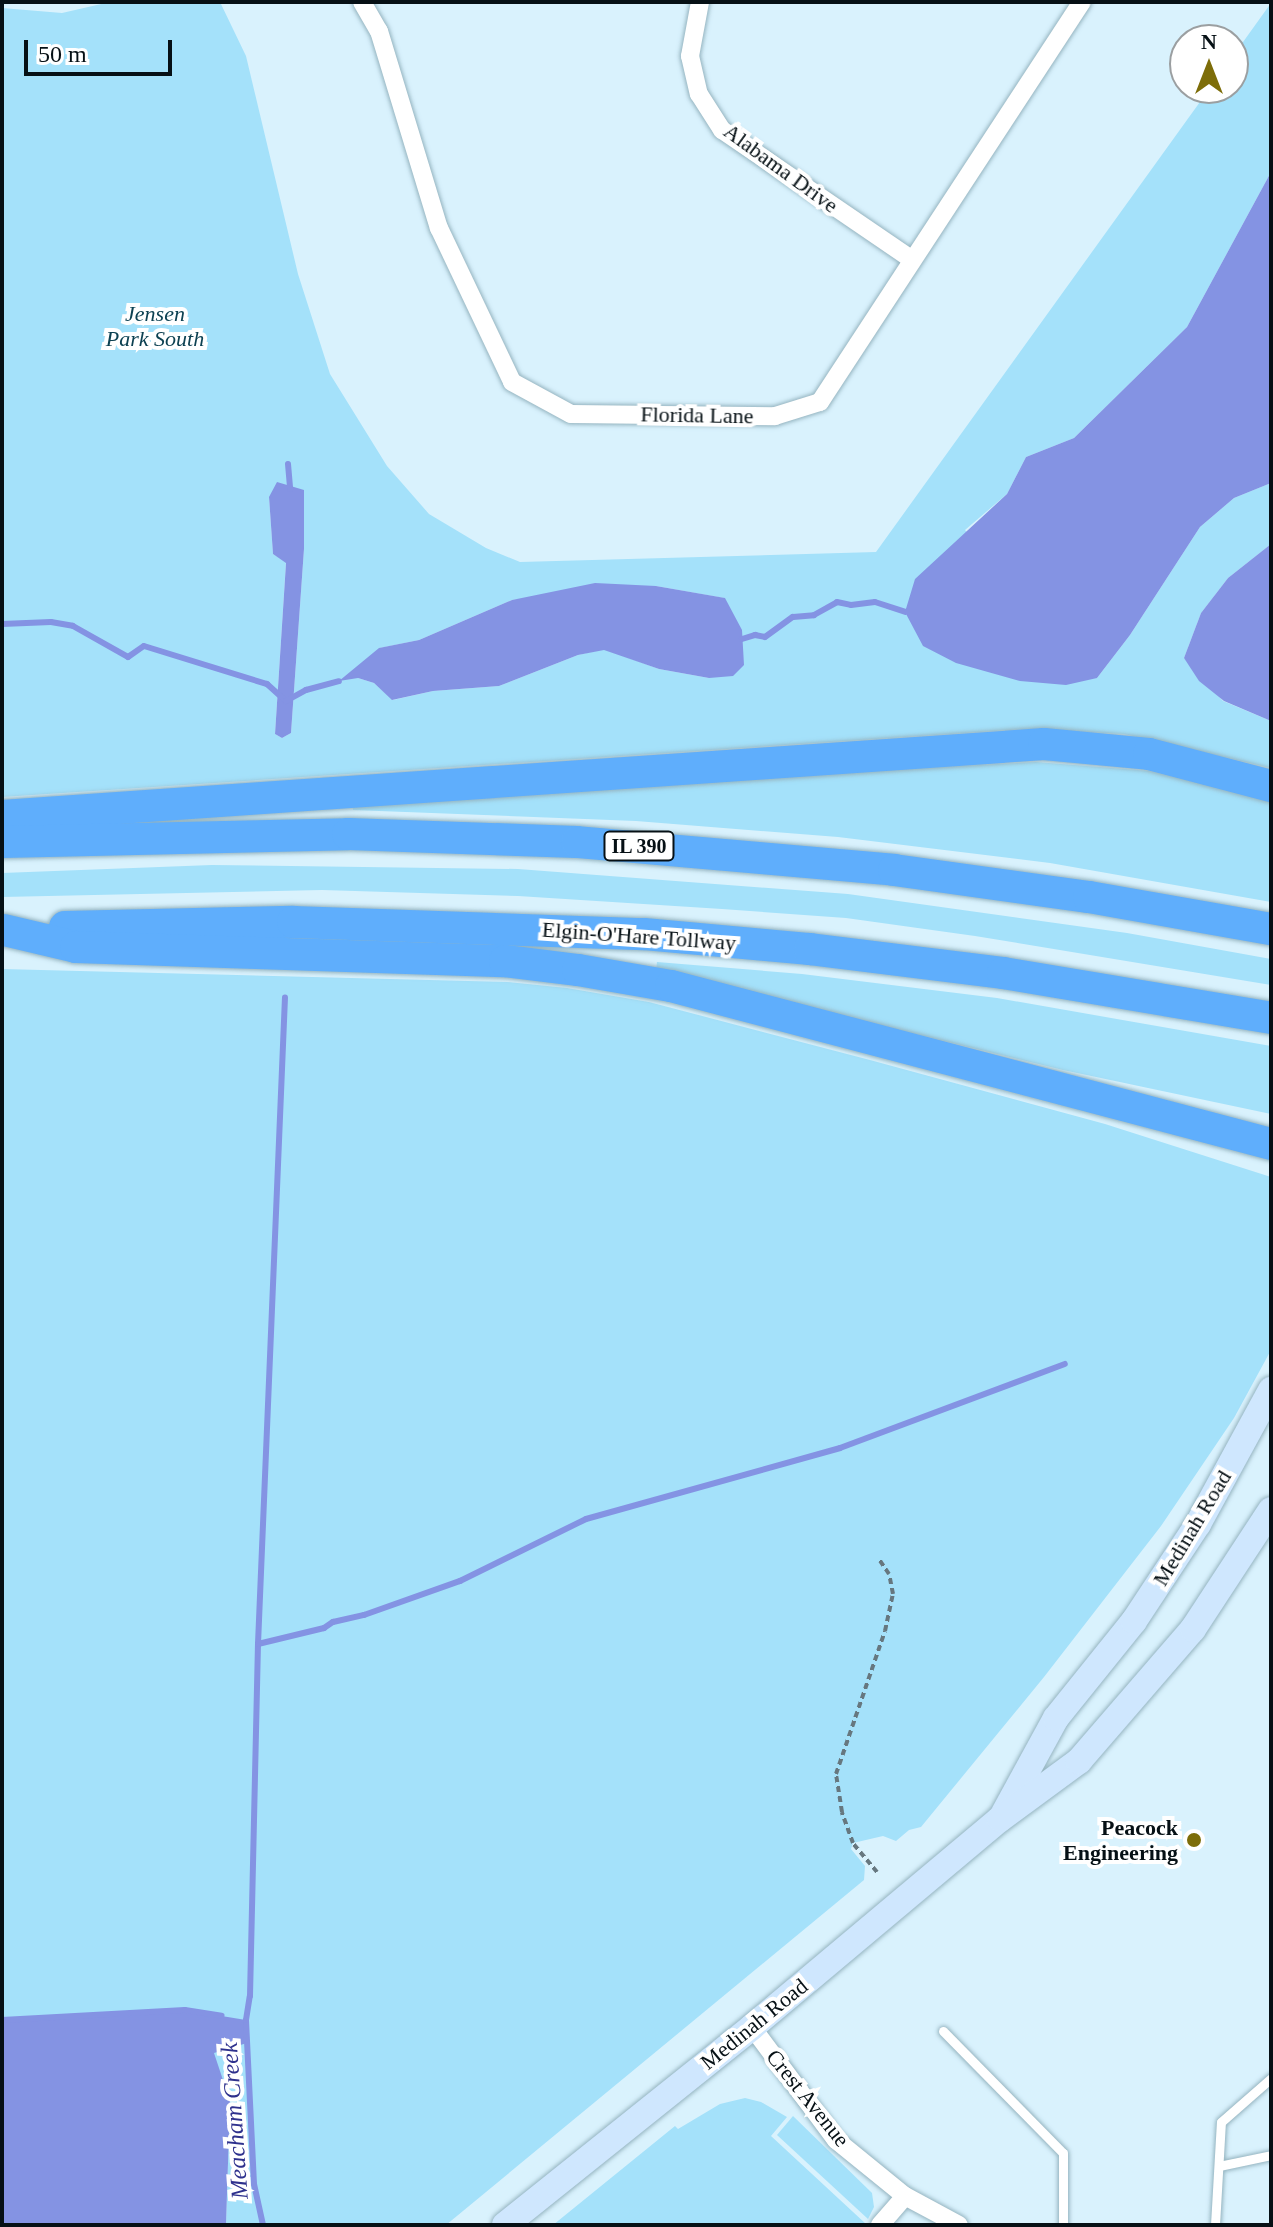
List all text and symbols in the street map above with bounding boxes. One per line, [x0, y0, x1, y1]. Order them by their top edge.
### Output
scale bar [28, 24, 176, 74]
north arrow [1169, 24, 1249, 104]
text: N [1201, 29, 1217, 54]
text: 50 m [38, 41, 87, 67]
street label: Alabama Drive [719, 118, 843, 218]
park label: Jensen Park South [106, 300, 204, 352]
street label: Florida Lane [640, 401, 754, 429]
road number: IL 390 [601, 830, 677, 862]
street label: Elgin-O'Hare Tollway [541, 916, 737, 956]
street label: Medinah Road [1147, 1465, 1237, 1591]
place label: Peacock Engineering [1063, 1814, 1178, 1866]
marker: Peacock Engineering [1185, 1831, 1203, 1849]
street label: Medinah Road [695, 1973, 813, 2075]
water label: Meacham Creek [215, 2042, 255, 2200]
street label: Crest Avenue [760, 2044, 856, 2152]

